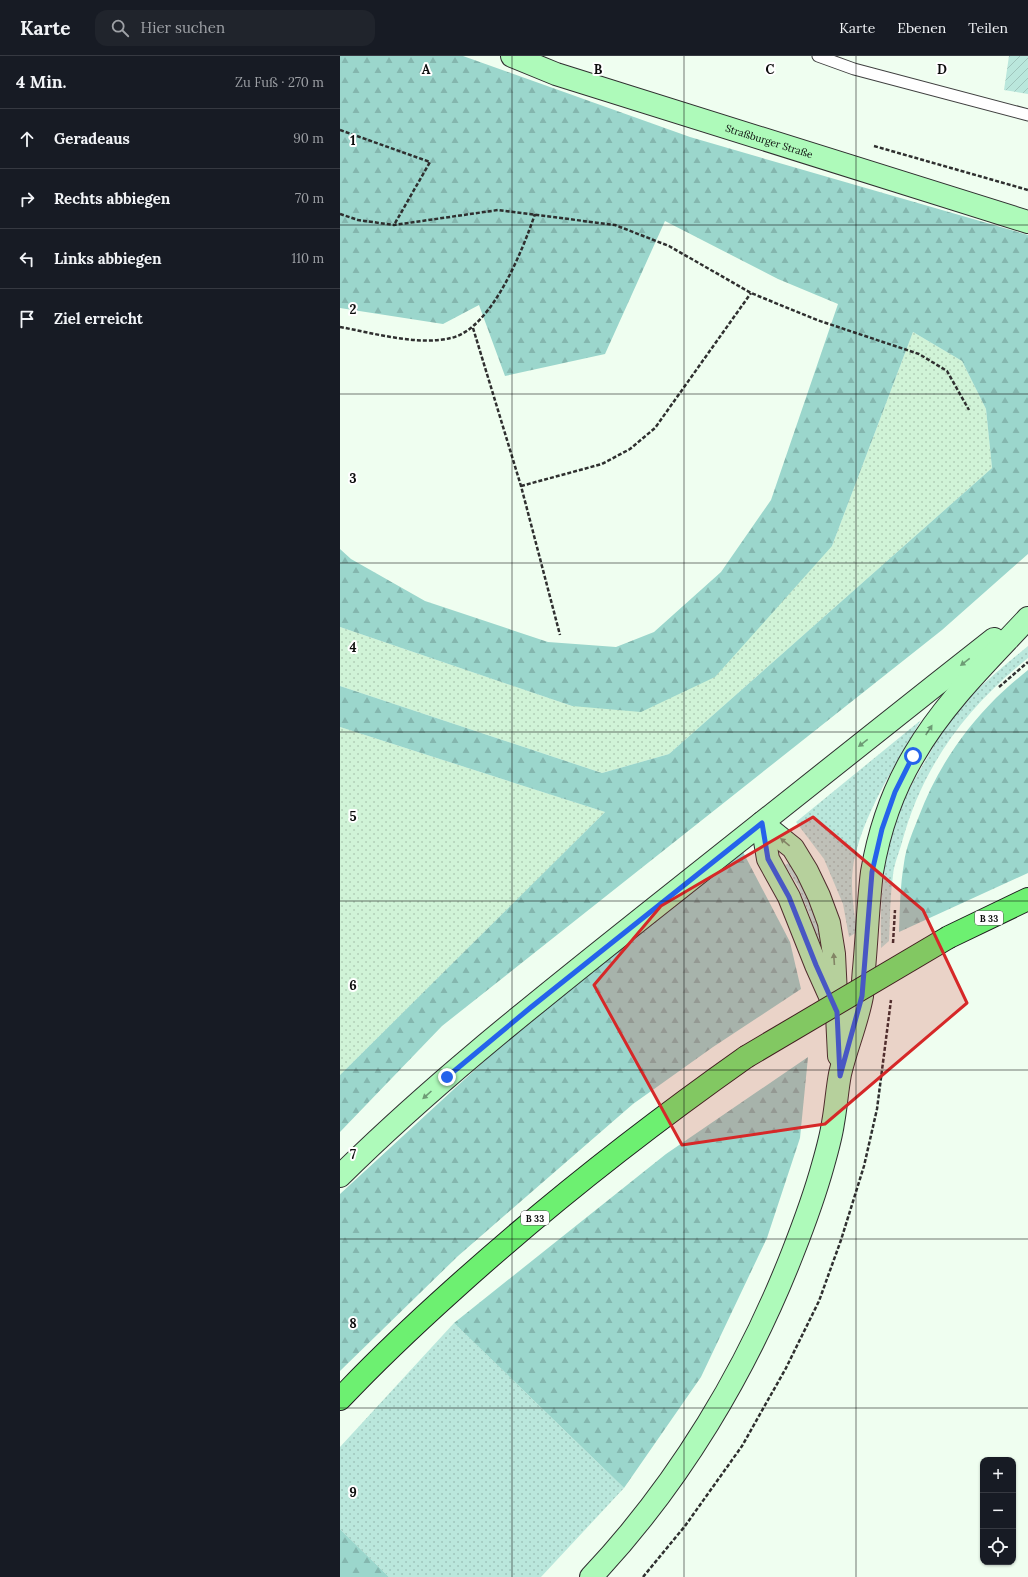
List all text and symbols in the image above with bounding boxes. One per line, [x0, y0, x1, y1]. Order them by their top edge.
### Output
search box [95, 10, 375, 46]
text: Karte [20, 16, 71, 40]
icon: search [109, 17, 131, 39]
text: Hier suchen [141, 18, 225, 37]
text: Karte [839, 19, 875, 37]
text: Ebenen [897, 19, 946, 37]
text: Teilen [968, 19, 1008, 37]
text: A [422, 61, 431, 78]
text: B [594, 61, 603, 78]
text: C [766, 61, 775, 78]
text: D [937, 61, 947, 78]
text: 4 Min. [16, 71, 67, 93]
text: Zu Fuß · 270 m [235, 74, 324, 91]
street label: Straßburger Straße [724, 121, 815, 161]
icon: ahead [16, 128, 38, 150]
text: Geradeaus [54, 129, 130, 148]
text: 90 m [293, 130, 324, 147]
text: 1 [350, 132, 356, 149]
icon: right [16, 188, 38, 210]
text: Rechts abbiegen [54, 189, 170, 208]
text: 70 m [295, 190, 324, 207]
icon: left [16, 248, 38, 270]
text: Links abbiegen [54, 249, 162, 268]
text: 110 m [291, 250, 324, 267]
text: 2 [350, 301, 357, 318]
icon: arrive [16, 308, 38, 330]
text: Ziel erreicht [54, 309, 143, 328]
text: 3 [349, 470, 357, 487]
text: 4 [349, 639, 357, 656]
one-way arrow [959, 658, 970, 666]
one-way arrow [925, 725, 933, 736]
one-way arrow [857, 738, 868, 747]
route start [904, 747, 922, 765]
text: 5 [349, 808, 357, 825]
one-way arrow [779, 837, 790, 846]
road number: B 33 [975, 911, 1003, 925]
one-way arrow [831, 953, 838, 965]
text: 6 [349, 977, 357, 994]
route end [438, 1068, 456, 1086]
one-way arrow [422, 1090, 432, 1099]
text: 7 [350, 1146, 356, 1163]
road number: B 33 [521, 1211, 549, 1225]
text: 8 [349, 1315, 357, 1332]
map controls [980, 1457, 1016, 1565]
button: + [980, 1457, 1016, 1493]
text: 9 [349, 1484, 357, 1501]
button: − [980, 1493, 1016, 1529]
button: locate [980, 1529, 1016, 1565]

